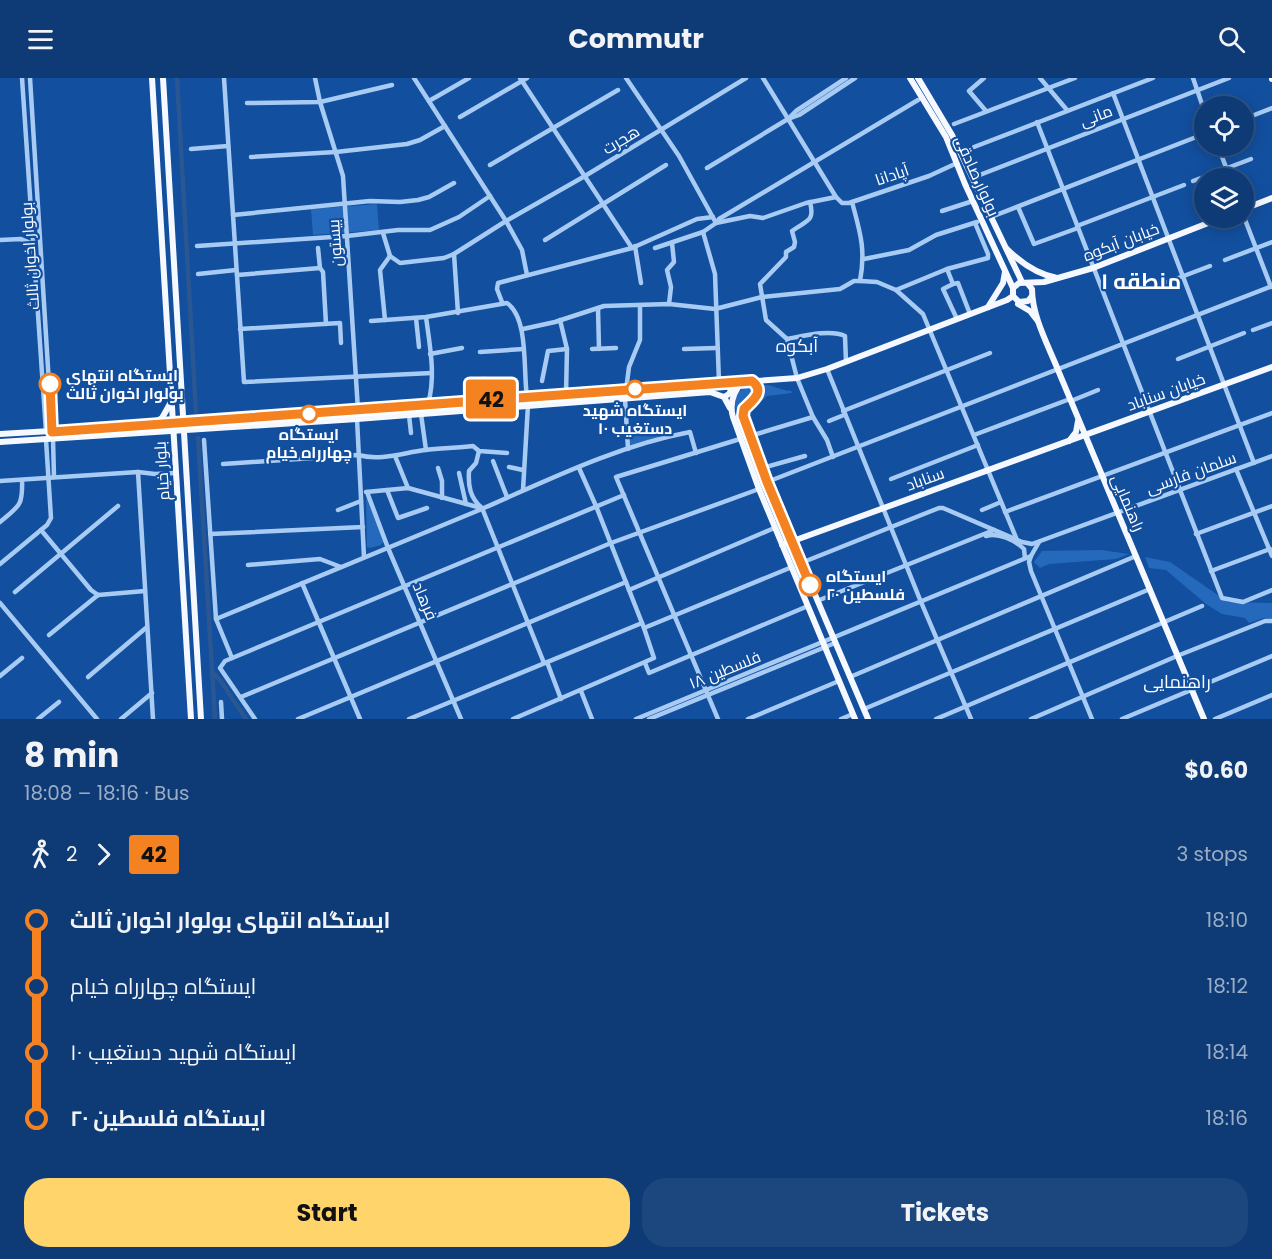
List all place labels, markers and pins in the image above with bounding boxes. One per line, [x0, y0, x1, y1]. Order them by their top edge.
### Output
place label: ایستگاه انتهای بولوار اخوان ثالث [66, 364, 184, 405]
marker: ایستگاه انتهای بولوار اخوان ثالث [39, 373, 61, 395]
marker: ایستگاه شهید دستغیب ۱۰ [626, 380, 644, 398]
place label: ایستگاه شهید دستغیب ۱۰ [583, 399, 687, 440]
marker: ایستگاه چهارراه خیام [300, 405, 318, 423]
place label: ایستگاه چهارراه خیام [266, 423, 352, 464]
place label: ایستگاه فلسطین ٢۰ [826, 565, 905, 606]
marker: ایستگاه فلسطین ٢۰ [799, 574, 821, 596]

